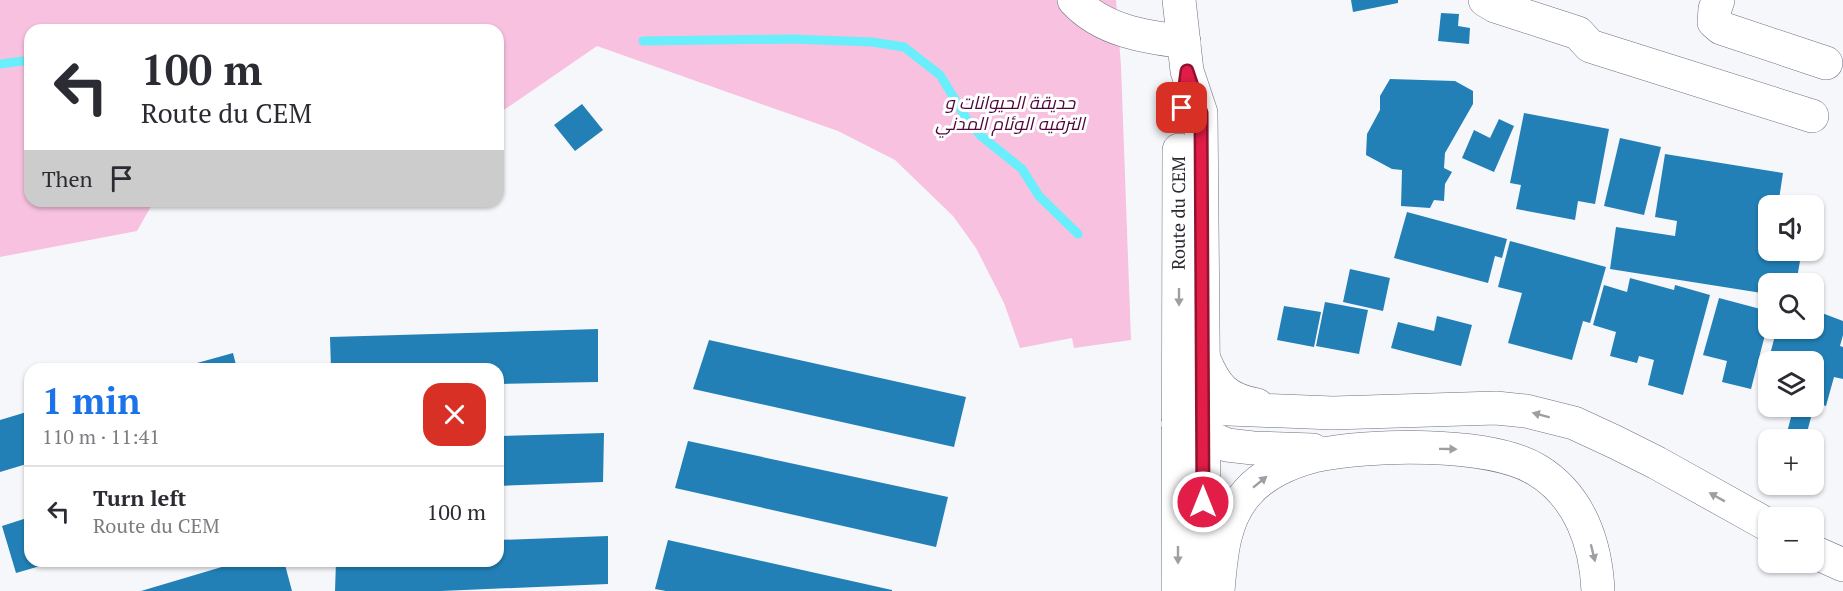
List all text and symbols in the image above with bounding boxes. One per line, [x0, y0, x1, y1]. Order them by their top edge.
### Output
text: 100 m [141, 41, 262, 97]
icon: left [42, 48, 120, 126]
pin [1156, 82, 1207, 133]
park label: حديقة الحيوانات و الترفيه الوئام المدني [935, 90, 1087, 138]
icon: arrive [1165, 91, 1198, 124]
text: Route du CEM [141, 95, 312, 131]
street label: Route du CEM [1166, 156, 1190, 270]
icon: arrive [105, 162, 138, 195]
text: Then [42, 164, 93, 193]
map controls [1758, 195, 1824, 573]
button: sound [1758, 195, 1824, 261]
button: search [1758, 273, 1824, 339]
one-way arrow [1174, 288, 1184, 307]
button: layers [1758, 351, 1824, 417]
text: 1 min [42, 377, 140, 424]
button: close [423, 383, 486, 446]
one-way arrow [1532, 410, 1550, 419]
text: 110 m · 11:41 [42, 423, 160, 450]
button: + [1758, 429, 1824, 495]
one-way arrow [1439, 444, 1458, 454]
position arrow [1171, 470, 1235, 534]
one-way arrow [1252, 475, 1268, 488]
text: Turn left [93, 483, 186, 512]
one-way arrow [1709, 492, 1726, 502]
icon: left [42, 495, 75, 528]
text: 100 m [426, 497, 486, 526]
button: − [1758, 507, 1824, 573]
text: Route du CEM [93, 512, 220, 539]
one-way arrow [1589, 544, 1598, 562]
one-way arrow [1173, 546, 1183, 565]

